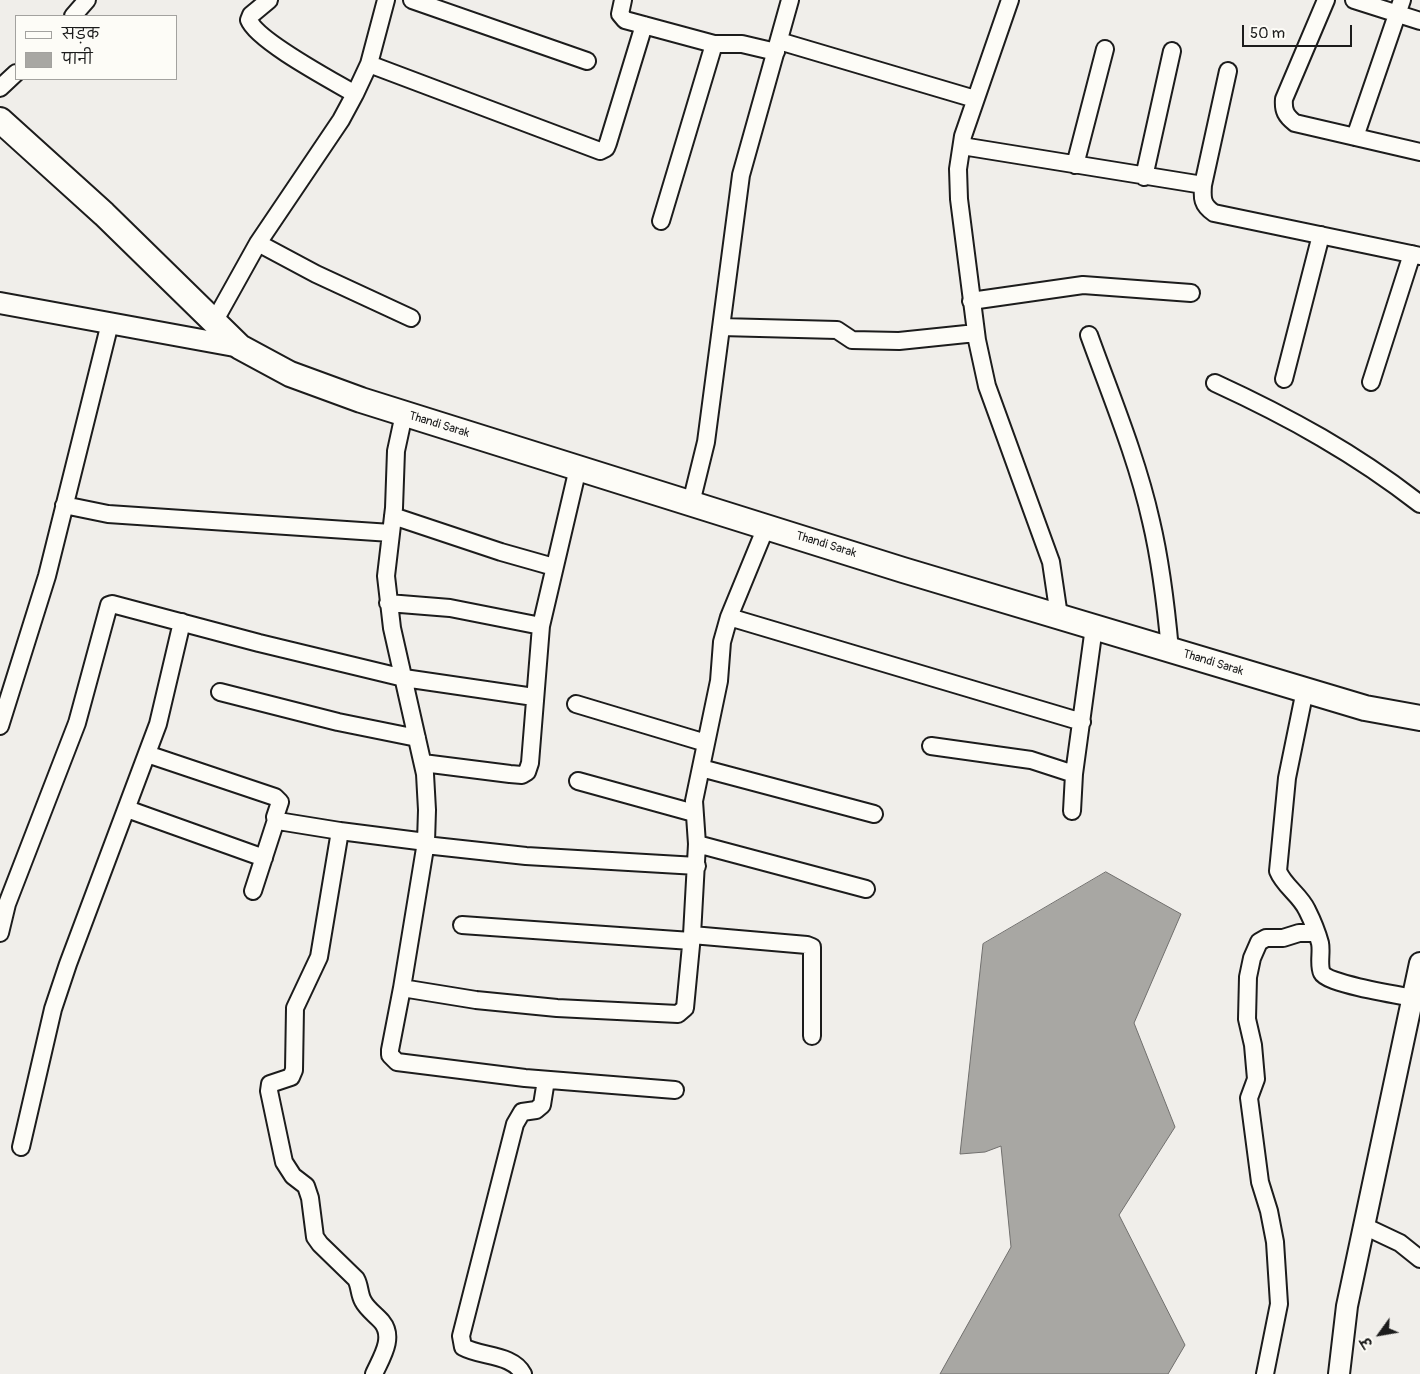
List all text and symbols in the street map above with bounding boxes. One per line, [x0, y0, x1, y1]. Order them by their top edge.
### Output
legend [15, 15, 178, 80]
scale bar [1245, 15, 1355, 47]
text: 50 m [1250, 24, 1285, 43]
text: सड़क [62, 25, 99, 44]
text: पानी [62, 50, 93, 69]
street label: Thandi Sarak [407, 409, 471, 441]
street label: Thandi Sarak [794, 529, 858, 561]
street label: Thandi Sarak [1181, 647, 1245, 679]
north arrow [1355, 1309, 1405, 1359]
text: उ [1357, 1334, 1377, 1351]

